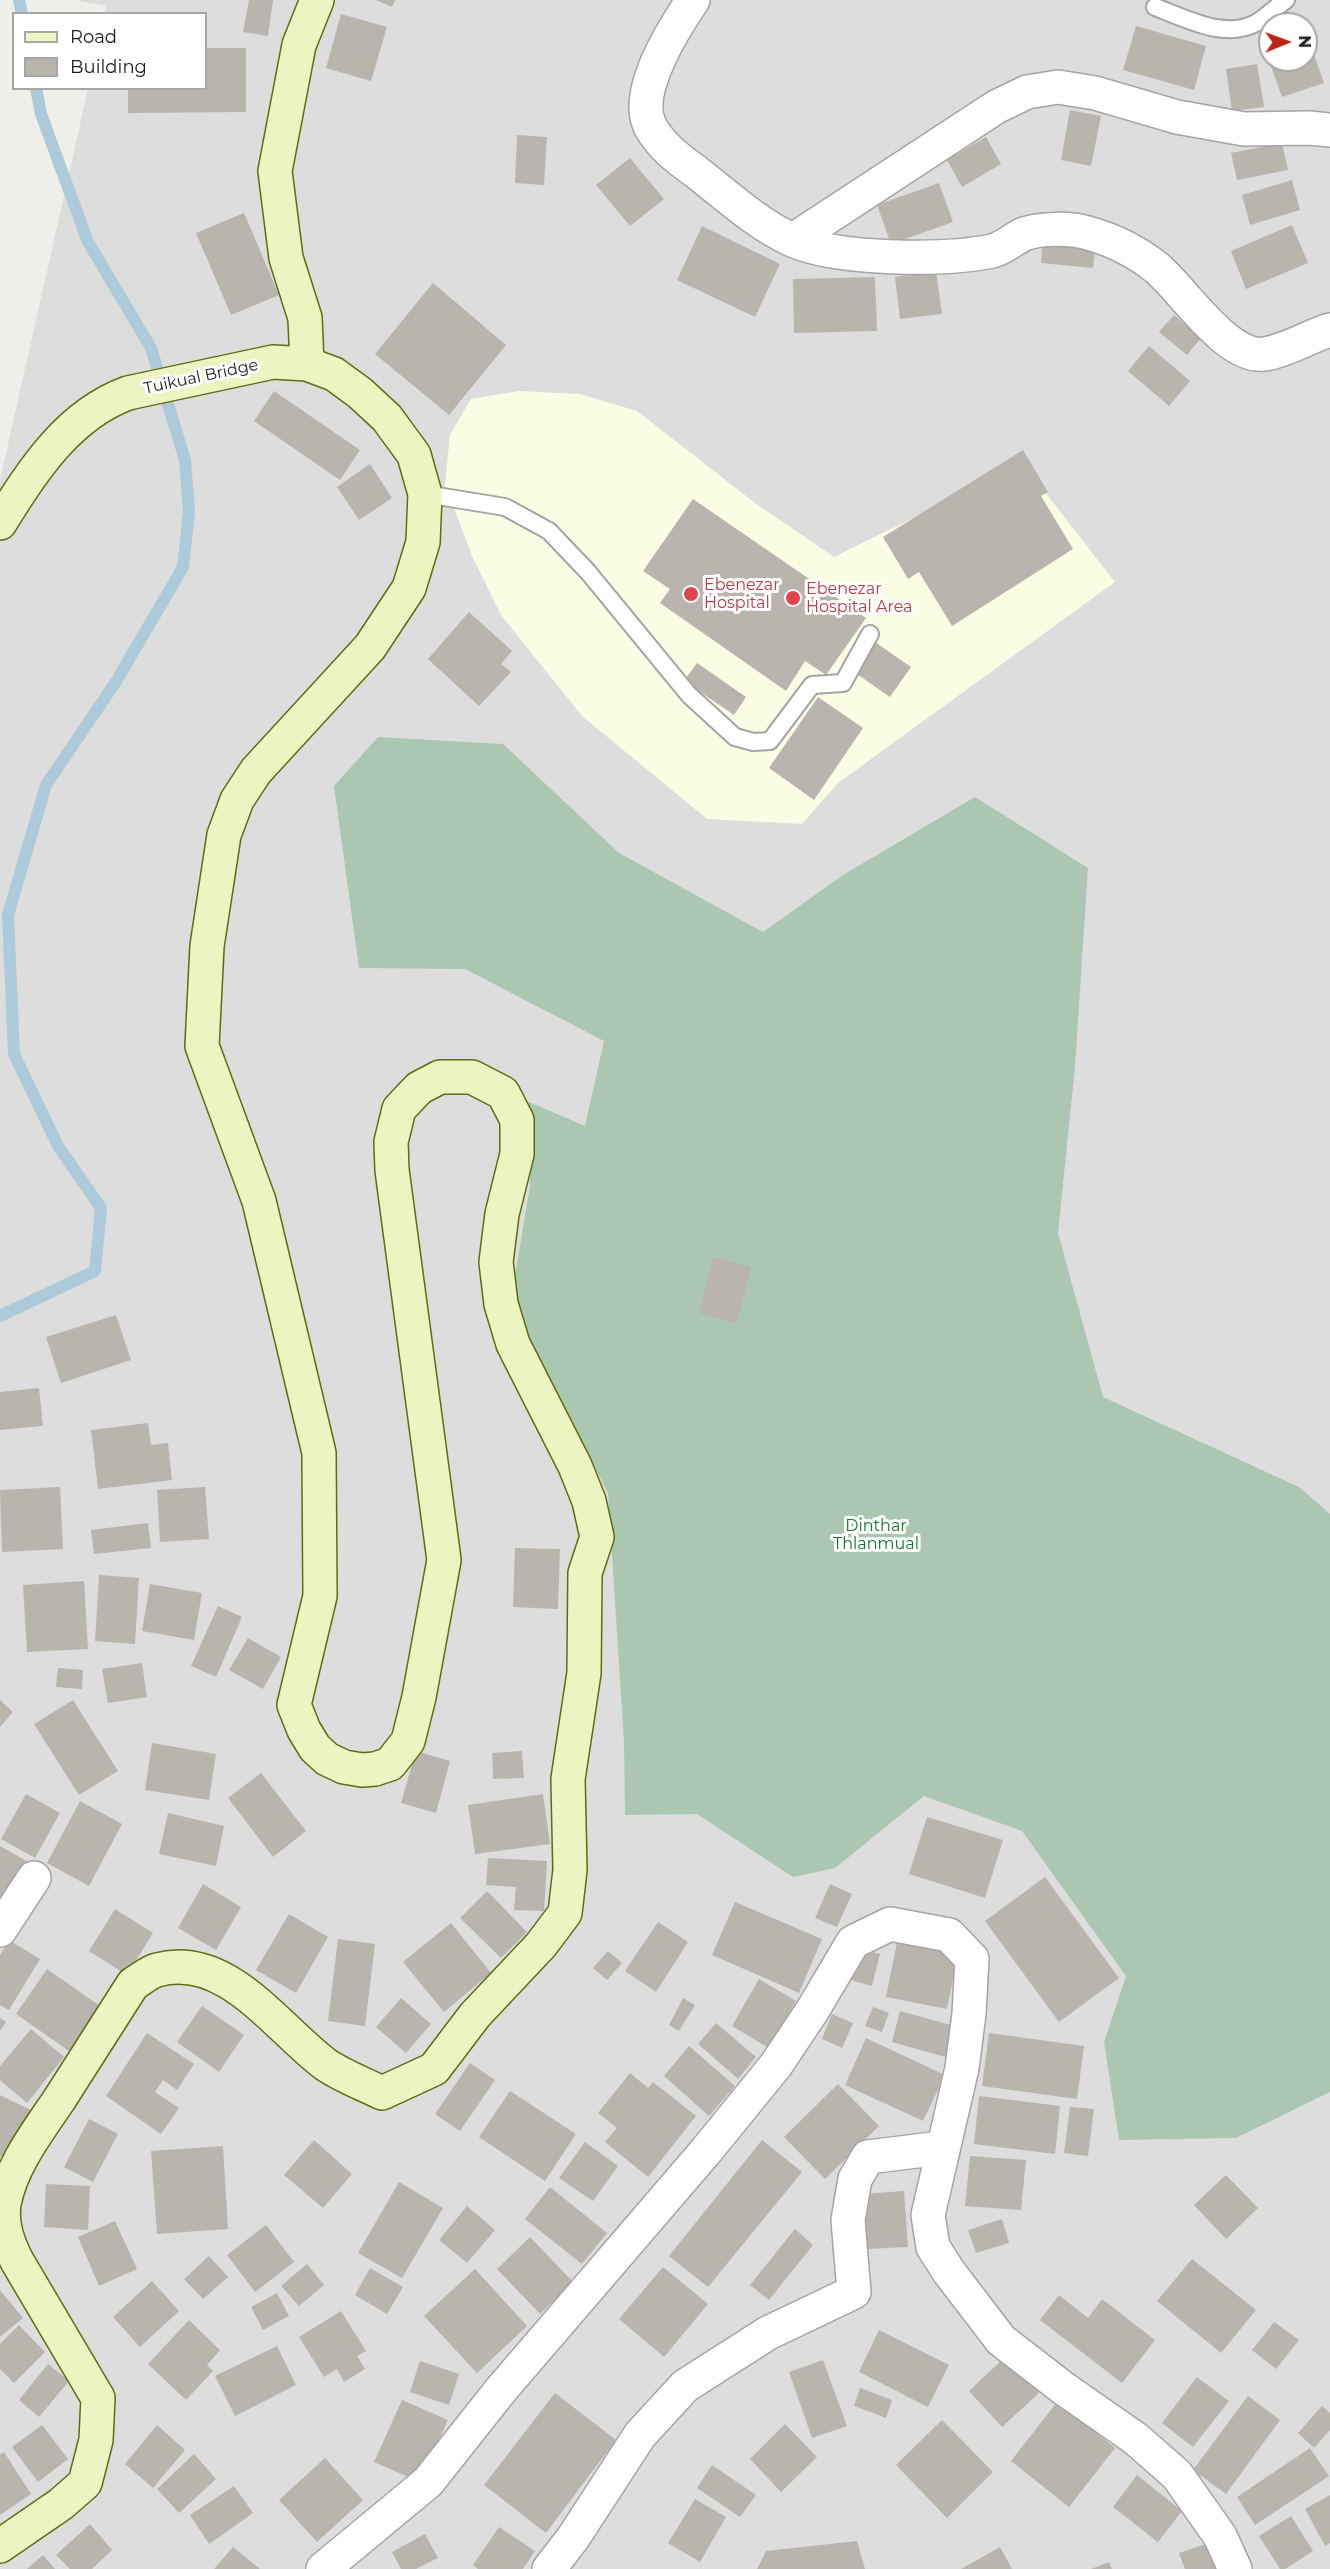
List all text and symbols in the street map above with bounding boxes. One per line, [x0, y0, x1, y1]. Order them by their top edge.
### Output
legend [12, 12, 207, 90]
north arrow [1258, 12, 1318, 72]
text: Road [70, 26, 117, 48]
text: N [1295, 35, 1314, 48]
text: Building [70, 56, 147, 78]
street label: Tuikual Bridge [142, 356, 260, 398]
place label: Ebenezar Hospital [704, 575, 780, 613]
place label: Ebenezar Hospital Area [806, 579, 913, 617]
marker: Ebenezar Hospital [682, 585, 700, 603]
marker: Ebenezar Hospital Area [784, 589, 802, 607]
park label: Dinthar Thlanmual [833, 1516, 919, 1554]

